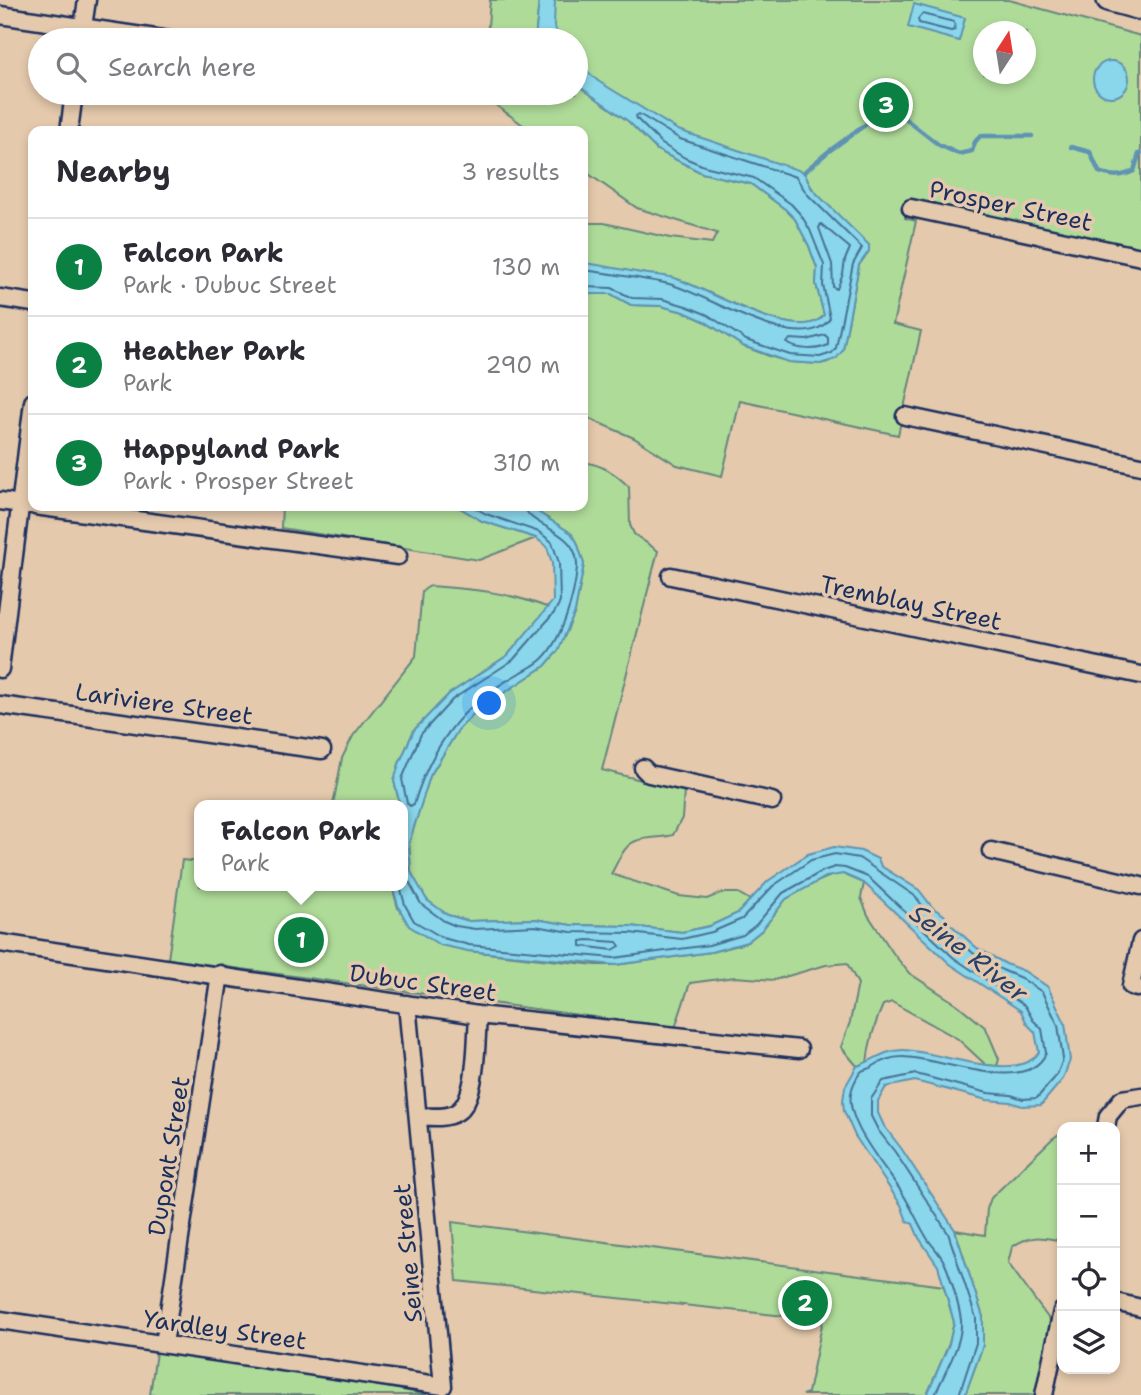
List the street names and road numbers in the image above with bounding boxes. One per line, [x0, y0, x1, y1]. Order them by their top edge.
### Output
street label: Prosper Street [926, 173, 1096, 239]
street label: Tremblay Street [817, 568, 1005, 638]
street label: Lariviere Street [73, 676, 255, 732]
street label: Dubuc Street [347, 957, 499, 1009]
street label: Dupont Street [141, 1074, 197, 1238]
street label: Seine Street [386, 1182, 430, 1324]
street label: Yardley Street [141, 1303, 309, 1357]

